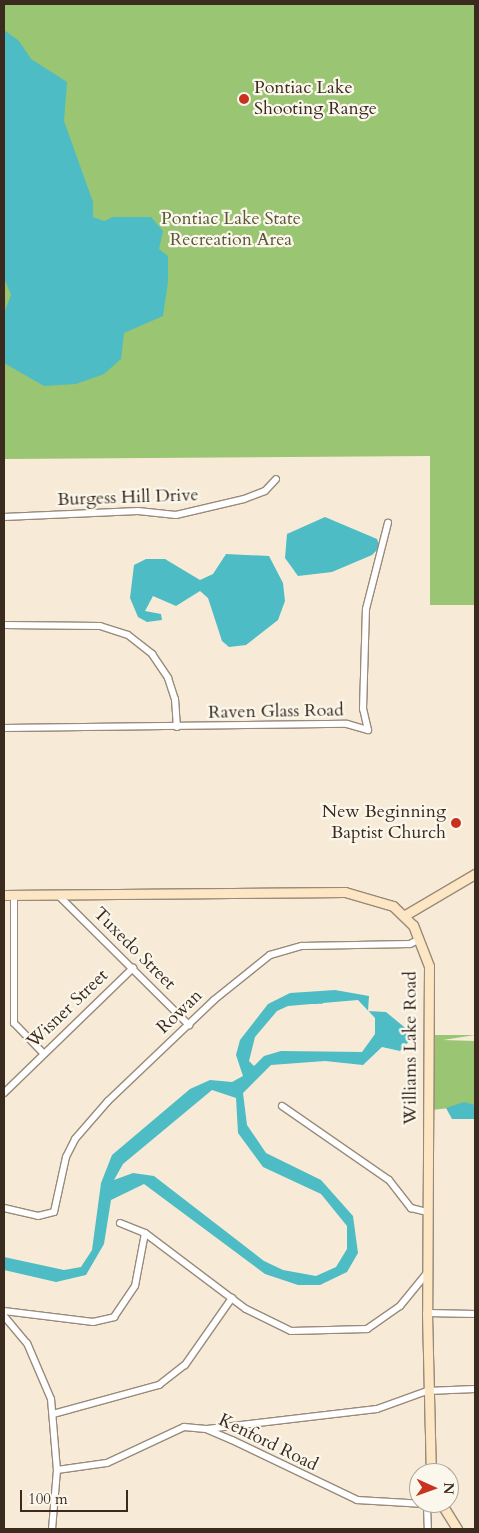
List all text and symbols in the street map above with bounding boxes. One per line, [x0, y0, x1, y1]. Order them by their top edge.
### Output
place label: Pontiac Lake Shooting Range [254, 78, 377, 120]
marker: Pontiac Lake Shooting Range [238, 93, 250, 105]
park label: Pontiac Lake State Recreation Area [161, 209, 301, 252]
street label: Burgess Hill Drive [57, 485, 199, 511]
street label: Raven Glass Road [208, 700, 344, 724]
place label: New Beginning Baptist Church [322, 802, 446, 844]
marker: New Beginning Baptist Church [450, 817, 462, 829]
street label: Tuxedo Street [88, 903, 180, 995]
street label: Wisner Street [23, 965, 113, 1053]
street label: Williams Lake Road [400, 971, 422, 1125]
street label: Rowan [153, 985, 207, 1039]
street label: Kenford Road [215, 1410, 321, 1476]
north arrow [409, 1463, 459, 1513]
scale bar [22, 1480, 130, 1512]
text: N [439, 1482, 458, 1495]
text: 100 m [28, 1489, 68, 1509]

